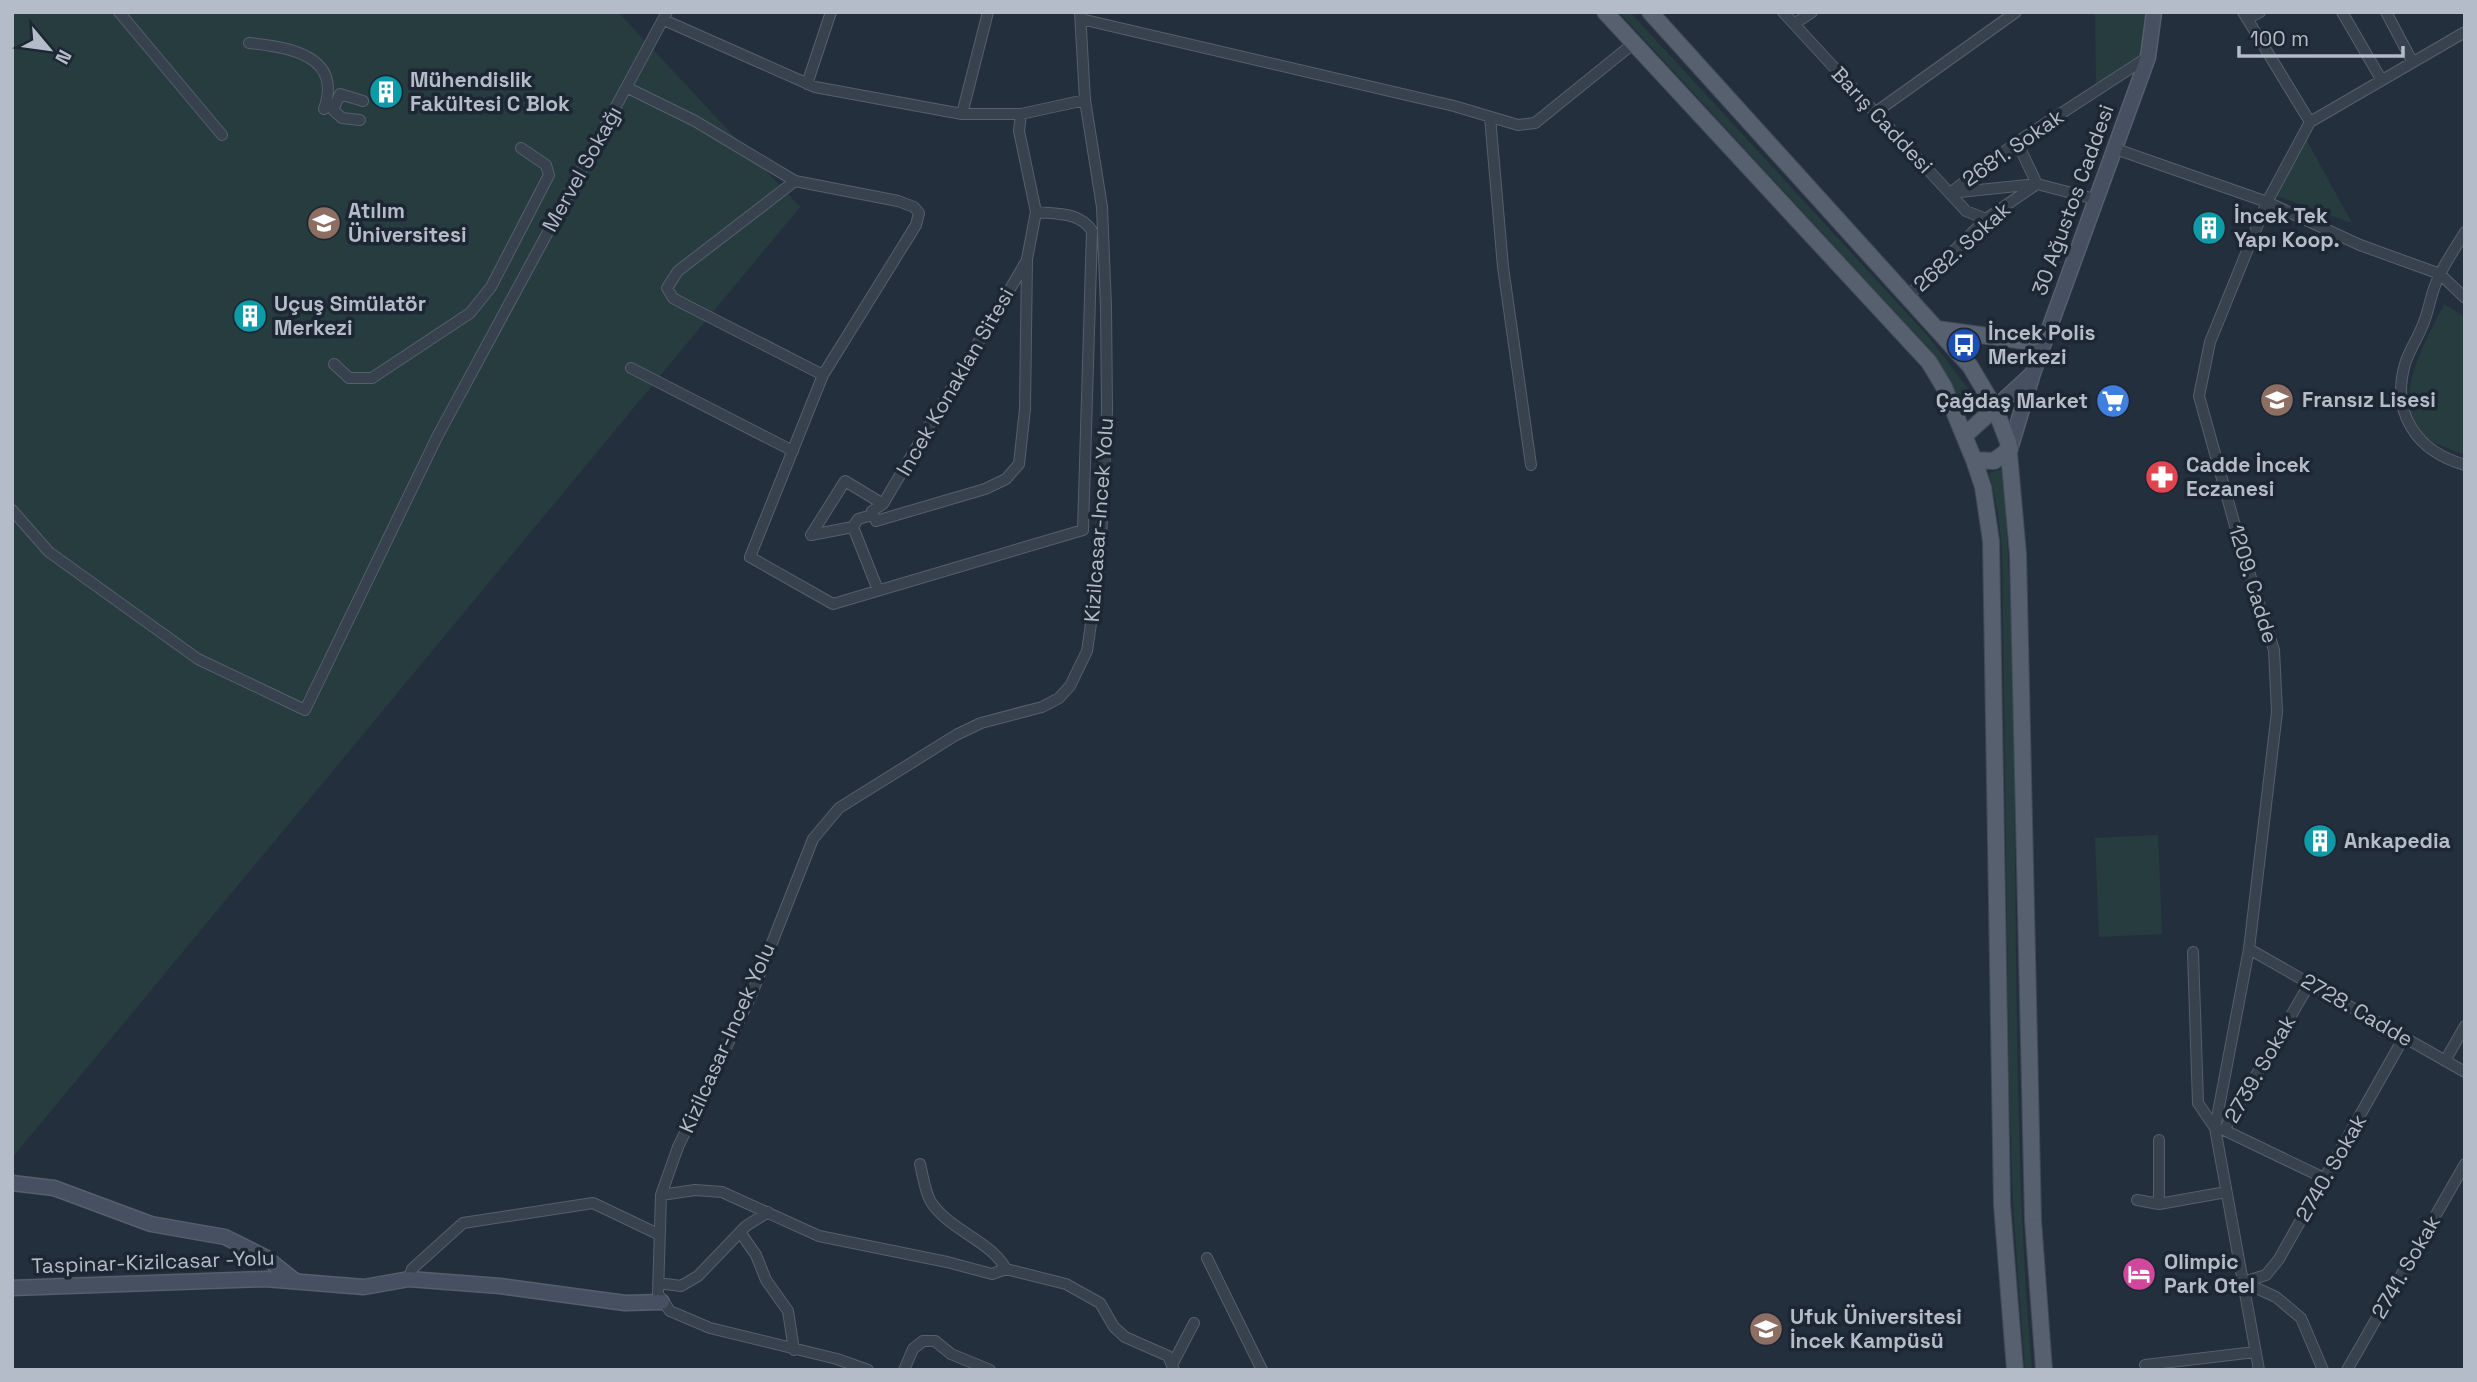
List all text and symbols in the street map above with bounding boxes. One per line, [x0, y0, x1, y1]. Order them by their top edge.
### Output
north arrow [14, 14, 84, 84]
scale bar [2239, 14, 2404, 58]
text: 100 m [2250, 25, 2309, 52]
text: N [49, 45, 77, 69]
street label: Barış Caddesi [1826, 61, 1939, 179]
place label: Mühendislik Fakültesi C Blok [410, 66, 570, 117]
building icon: Mühendislik Fakültesi C Blok [367, 73, 405, 111]
street label: Mervel Sokağı [536, 101, 627, 236]
street label: 30 Ağustos Caddesi [2025, 101, 2120, 299]
street label: 2681. Sokak [1957, 103, 2069, 192]
street label: 2682. Sokak [1907, 196, 2016, 297]
place label: Atılım Üniversitesi [348, 197, 467, 248]
place label: İncek Tek Yapı Koop. [2234, 202, 2340, 253]
school or university icon: Atılım Üniversitesi [305, 204, 343, 242]
building icon: İncek Tek Yapı Koop. [2190, 209, 2228, 247]
street label: Incek Konaklan Sitesi [890, 283, 1019, 481]
place label: Uçuş Simülatör Merkezi [274, 290, 426, 341]
building icon: Uçuş Simülatör Merkezi [231, 297, 269, 335]
place label: İncek Polis Merkezi [1988, 319, 2096, 370]
bus stop icon: İncek Polis Merkezi [1945, 326, 1983, 364]
school or university icon: Fransız Lisesi [2258, 381, 2296, 419]
supermarket icon: Çağdaş Market [2094, 382, 2132, 420]
place label: Fransız Lisesi [2302, 386, 2436, 413]
place label: Çağdaş Market [1936, 387, 2088, 414]
street label: Kizilcasar-Incek Yolu [1078, 417, 1119, 623]
place label: Cadde İncek Eczanesi [2186, 451, 2311, 502]
pharmacy icon: Cadde İncek Eczanesi [2143, 458, 2181, 496]
street label: 1209. Cadde [2223, 521, 2284, 646]
building icon: Ankapedia [2301, 822, 2339, 860]
place label: Ankapedia [2344, 827, 2451, 854]
street label: Kizilcasar-Incek Yolu [672, 939, 781, 1137]
street label: 2728. Cadde [2297, 967, 2418, 1052]
street label: 2739. Sokak [2218, 1010, 2301, 1127]
street label: 2740. Sokak [2289, 1109, 2372, 1226]
street label: 2741. Sokak [2365, 1210, 2446, 1323]
street label: Taspinar-Kizilcasar -Yolu [31, 1244, 275, 1279]
place label: Olimpic Park Otel [2164, 1248, 2255, 1299]
hotel icon: Olimpic Park Otel [2120, 1255, 2158, 1293]
place label: Ufuk Üniversitesi İncek Kampüsü [1790, 1303, 1962, 1354]
school or university icon: Ufuk Üniversitesi İncek Kampüsü [1747, 1310, 1785, 1348]

